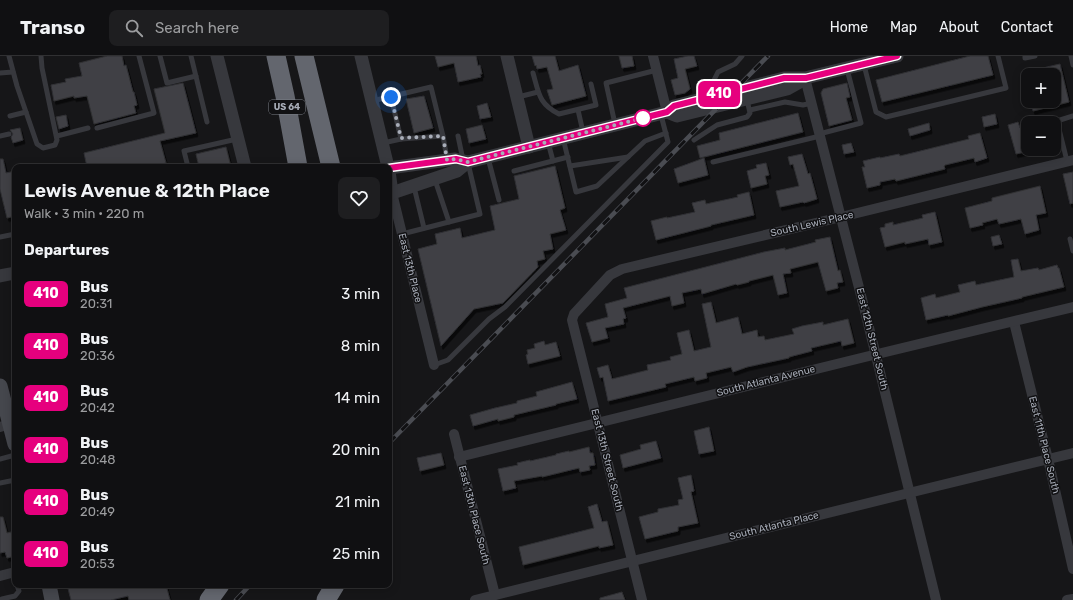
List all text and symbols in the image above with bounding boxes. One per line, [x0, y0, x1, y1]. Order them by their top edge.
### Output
search box [109, 10, 389, 46]
text: Transo [20, 16, 85, 39]
icon: search [123, 17, 145, 39]
text: Search here [155, 19, 239, 37]
text: Home [830, 19, 868, 36]
text: Map [890, 19, 917, 36]
text: About [939, 19, 979, 36]
text: Contact [1001, 19, 1053, 36]
map controls [1021, 68, 1061, 156]
button: + [1021, 68, 1061, 108]
line badge: 410 [696, 81, 742, 107]
text: 410 [706, 85, 732, 102]
your location [381, 87, 401, 107]
road number: US 64 [269, 100, 305, 114]
unlabelled marker [634, 109, 652, 127]
button: − [1021, 116, 1061, 156]
button: heart [338, 177, 380, 219]
text: Lewis Avenue & 12th Place [24, 179, 270, 202]
text: Walk · 3 min · 220 m [24, 206, 144, 221]
street label: South Lewis Place [769, 209, 855, 239]
street label: East 13th Place [396, 232, 425, 304]
text: Departures [24, 241, 109, 259]
text: Bus [80, 278, 108, 296]
text: 410 [33, 285, 59, 302]
text: 3 min [341, 285, 380, 303]
street label: East 12th Street South [853, 287, 891, 391]
text: 20:31 [80, 296, 112, 311]
text: Bus [80, 330, 108, 348]
text: 410 [33, 337, 59, 354]
text: 8 min [341, 337, 380, 355]
text: 20:36 [80, 348, 115, 363]
street label: South Atlanta Avenue [716, 363, 817, 399]
text: Bus [80, 382, 108, 400]
text: 410 [33, 389, 59, 406]
text: 14 min [335, 389, 380, 407]
street label: East 11th Place South [1026, 395, 1062, 495]
text: 20:42 [80, 400, 115, 415]
street label: East 13th Street South [588, 408, 626, 512]
text: Bus [80, 434, 108, 452]
text: 410 [33, 441, 59, 458]
text: 20 min [332, 441, 380, 459]
text: 20:48 [80, 452, 116, 467]
street label: East 13th Place South [456, 464, 492, 566]
text: Bus [80, 486, 108, 504]
text: 410 [33, 493, 59, 510]
text: 21 min [335, 493, 380, 511]
text: 20:49 [80, 504, 115, 519]
street label: South Atlanta Place [728, 509, 820, 543]
text: Bus [80, 538, 108, 556]
text: 410 [33, 545, 59, 562]
text: 25 min [333, 545, 380, 563]
text: 20:53 [80, 556, 115, 571]

